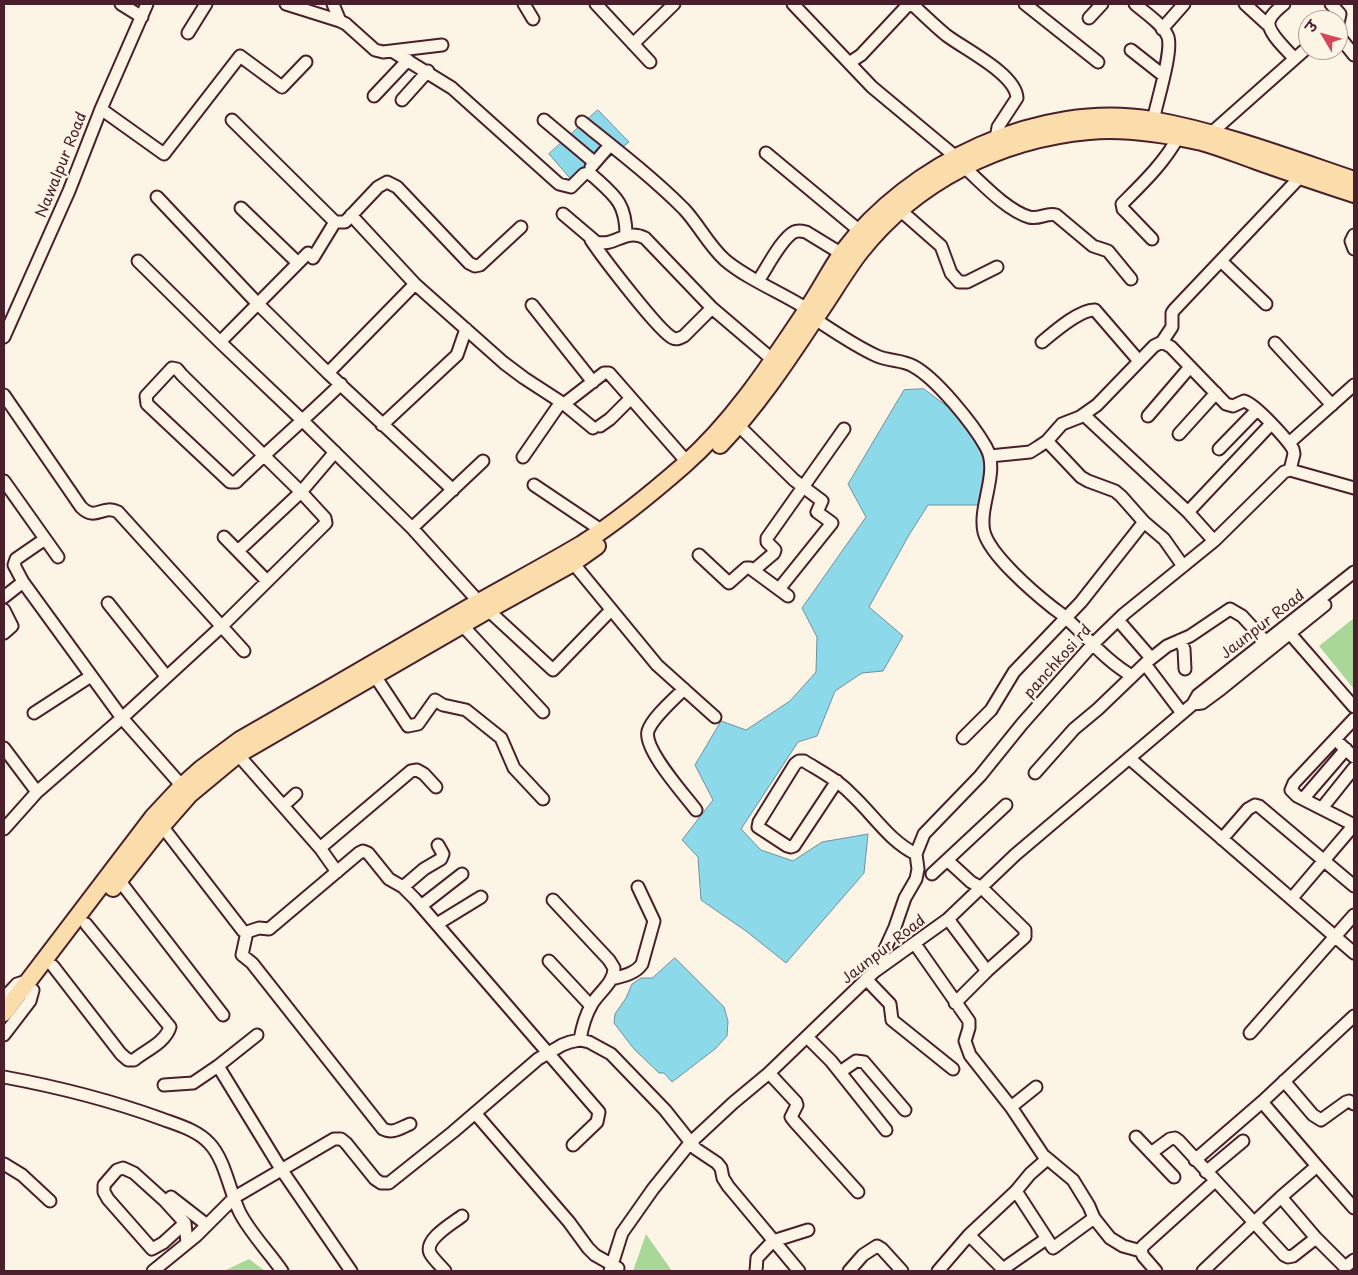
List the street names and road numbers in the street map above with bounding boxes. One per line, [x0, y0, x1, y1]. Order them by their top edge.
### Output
street label: Nawalpur Road [33, 110, 91, 220]
street label: Jaunpur Road [1218, 587, 1308, 663]
street label: panchkosi rd [1020, 622, 1096, 702]
street label: Jaunpur Road [839, 912, 929, 988]

